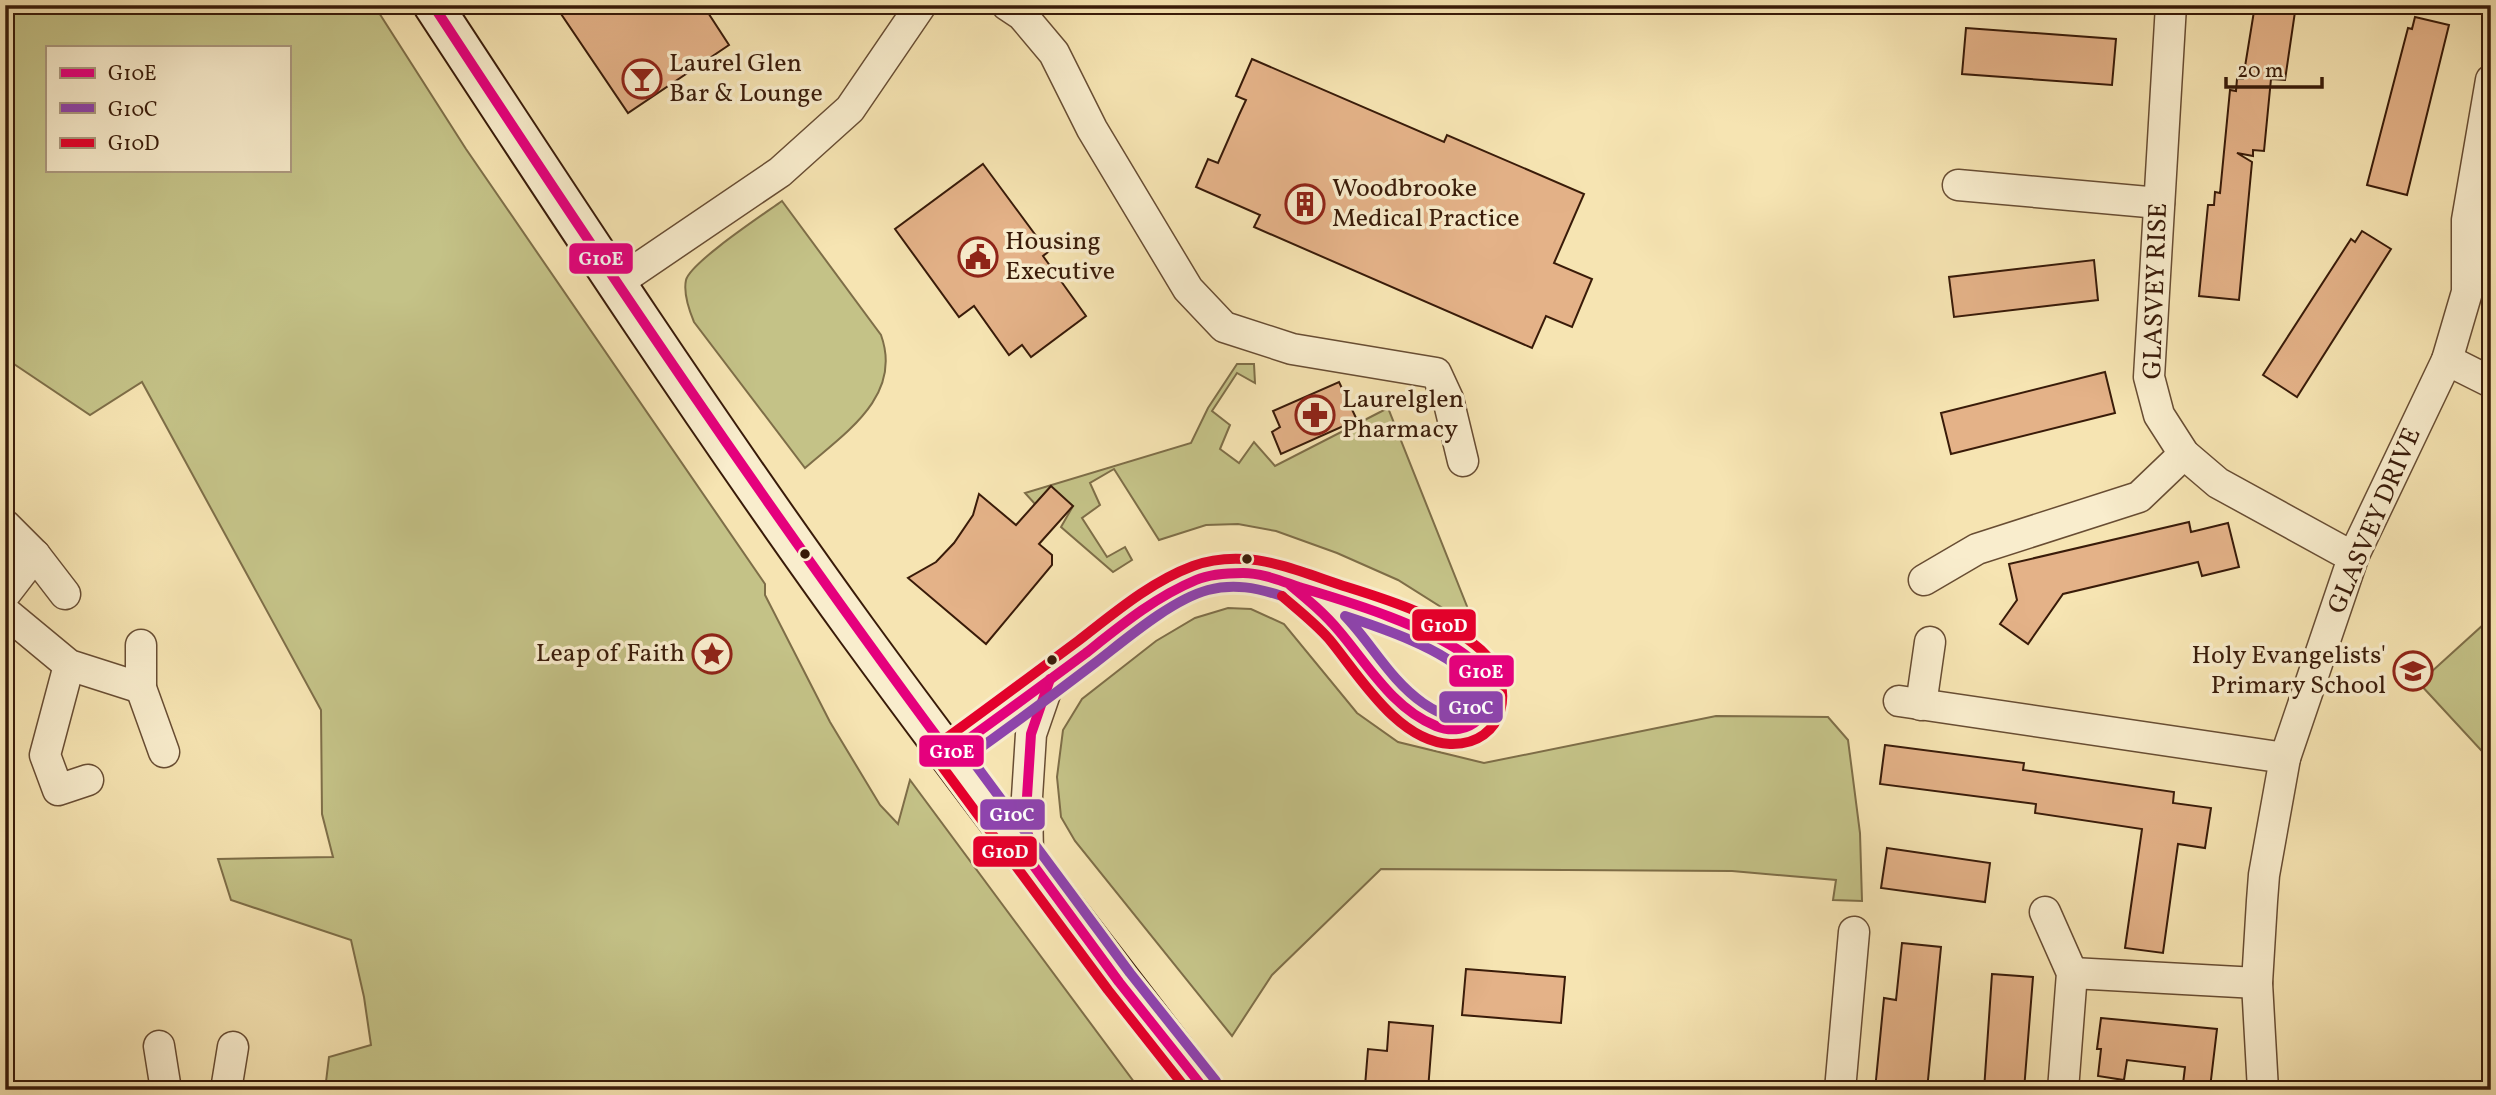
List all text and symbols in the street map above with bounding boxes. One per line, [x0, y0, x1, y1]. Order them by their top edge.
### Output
legend [46, 46, 290, 172]
place label: Laurel Glen Bar & Lounge [669, 46, 823, 112]
scale bar [2226, 46, 2323, 90]
text: 20 m [2237, 57, 2283, 86]
bar icon: Laurel Glen Bar & Lounge [621, 58, 663, 100]
text: G10E [108, 60, 157, 89]
text: G10C [108, 96, 158, 125]
text: G10D [108, 130, 159, 159]
place label: Woodbrooke Medical Practice [1332, 171, 1520, 237]
building icon: Woodbrooke Medical Practice [1284, 183, 1326, 225]
street label: GLASVEY RISE [2135, 202, 2177, 380]
place label: Housing Executive [1005, 224, 1115, 290]
public building icon: Housing Executive [957, 236, 999, 278]
line badge: G10E [568, 242, 634, 275]
text: G10E [579, 247, 624, 273]
place label: Laurelglen Pharmacy [1342, 382, 1464, 448]
pharmacy icon: Laurelglen Pharmacy [1294, 394, 1336, 436]
street label: GLASVEY DRIVE [2320, 422, 2430, 620]
unlabelled marker [798, 547, 812, 561]
unlabelled marker [1240, 552, 1254, 566]
line badge: G10D [1411, 608, 1477, 642]
text: G10D [1421, 614, 1467, 640]
place icon: Leap of Faith [691, 633, 733, 675]
place label: Leap of Faith [536, 636, 685, 672]
place label: Holy Evangelists' Primary School [2192, 638, 2386, 704]
school or university icon: Holy Evangelists' Primary School [2392, 650, 2434, 692]
unlabelled marker [1045, 653, 1059, 667]
line badge: G10E [1448, 654, 1515, 688]
text: G10E [1459, 660, 1504, 686]
line badge: G10C [1438, 690, 1504, 724]
text: G10C [1448, 696, 1494, 722]
line badge: G10E [918, 734, 985, 768]
text: G10E [930, 740, 975, 766]
line badge: G10C [979, 798, 1046, 831]
text: G10C [989, 803, 1035, 829]
line badge: G10D [972, 835, 1038, 868]
text: G10D [982, 840, 1028, 866]

